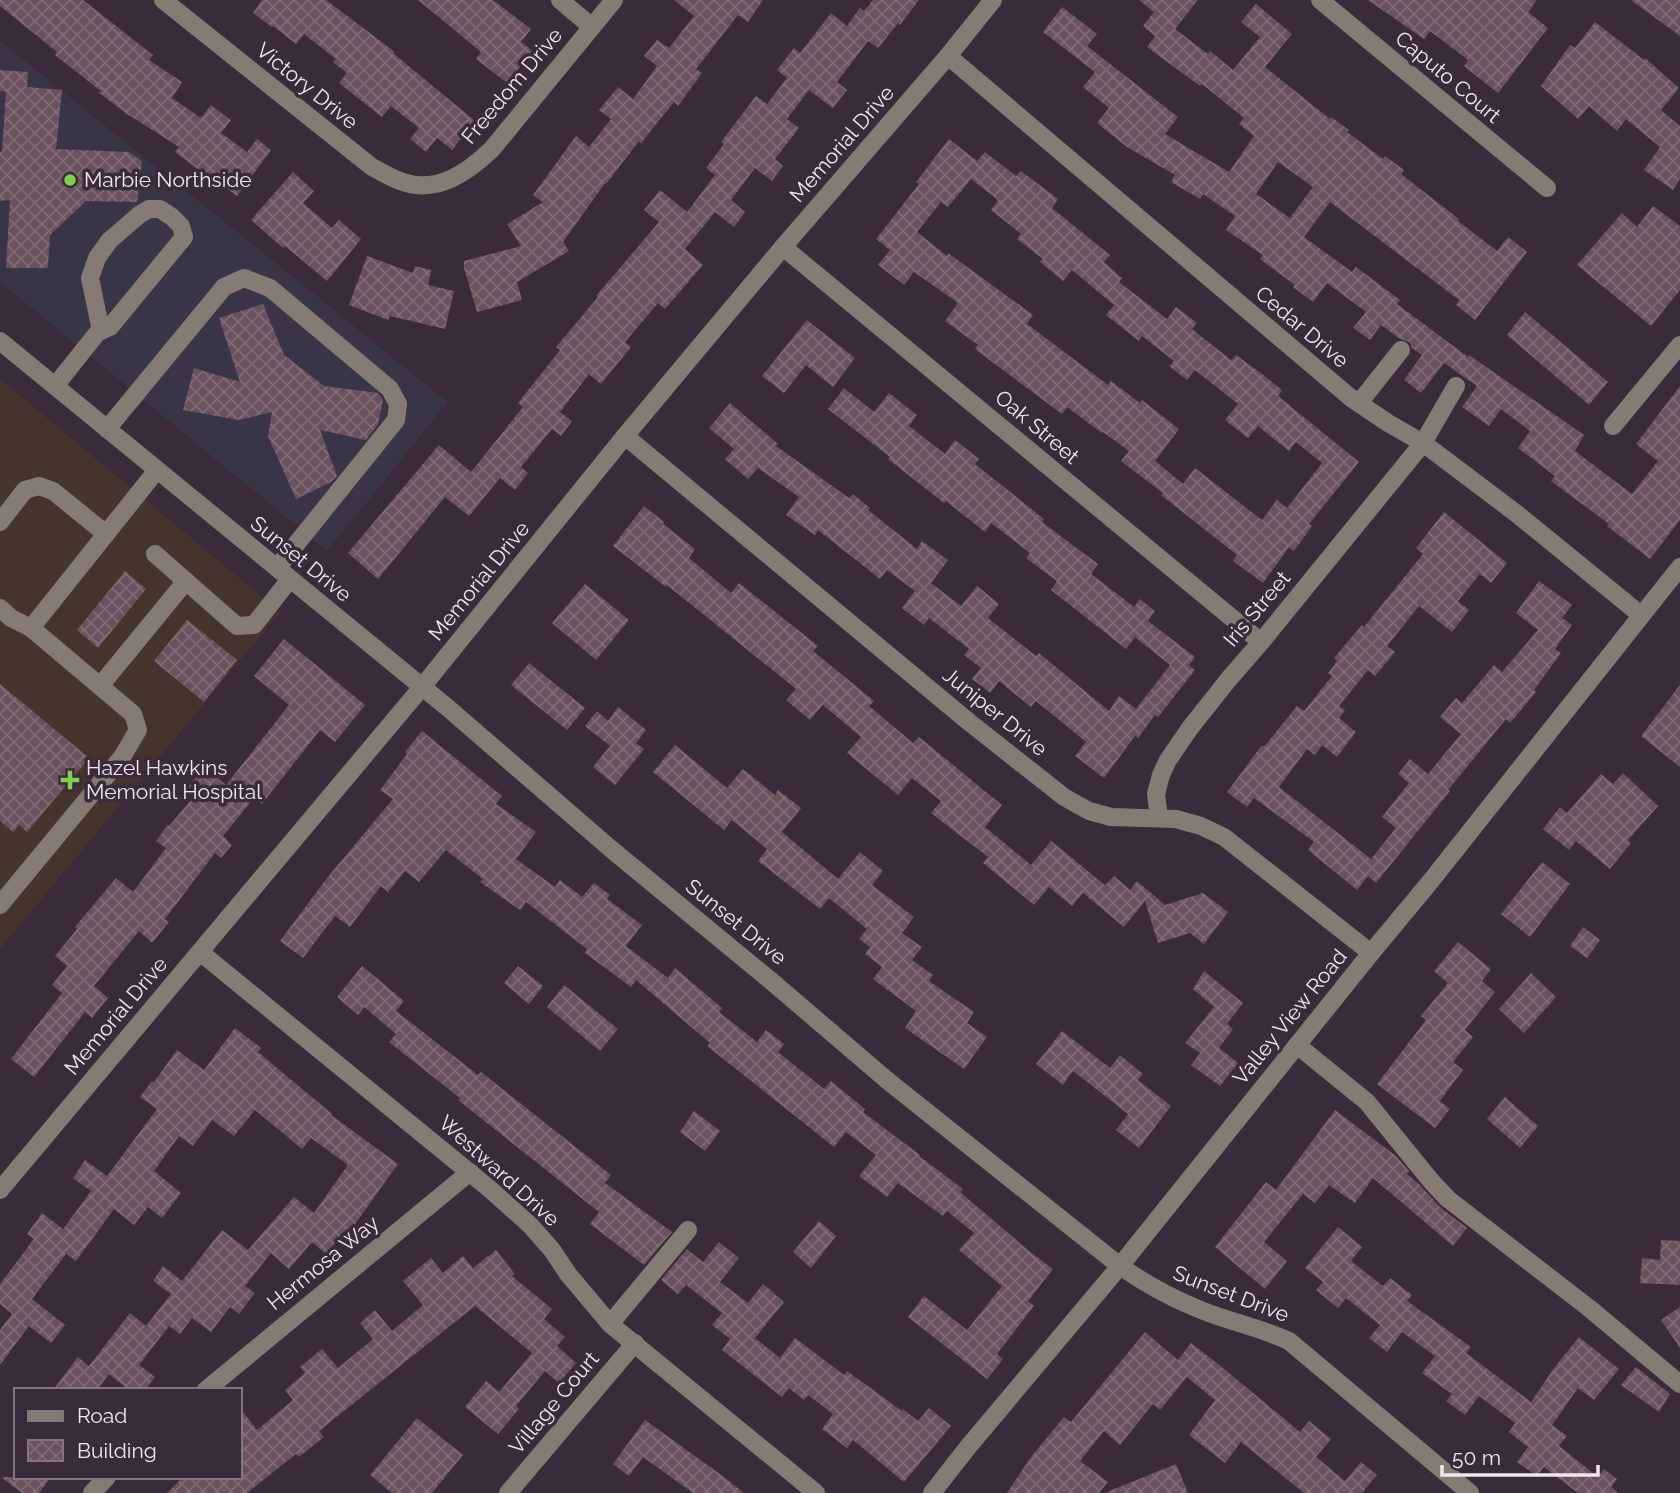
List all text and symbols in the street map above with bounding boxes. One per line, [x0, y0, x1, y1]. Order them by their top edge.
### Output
street label: Freedom Drive [456, 23, 567, 149]
street label: Caputo Court [1391, 25, 1506, 128]
street label: Victory Drive [252, 37, 363, 134]
street label: Memorial Drive [784, 80, 899, 207]
place label: Marbie Northside [84, 167, 252, 192]
marker: Marbie Northside [62, 172, 78, 188]
street label: Cedar Drive [1251, 281, 1354, 373]
street label: Oak Street [990, 384, 1084, 469]
street label: Sunset Drive [246, 510, 357, 607]
street label: Memorial Drive [423, 516, 534, 645]
street label: Iris Street [1218, 566, 1295, 652]
street label: Juniper Drive [938, 662, 1052, 761]
place label: Hazel Hawkins Memorial Hospital [86, 755, 262, 804]
marker: Hazel Hawkins Memorial Hospital [60, 770, 80, 790]
street label: Sunset Drive [681, 873, 792, 970]
street label: Valley View Road [1227, 944, 1352, 1089]
street label: Memorial Drive [59, 952, 172, 1080]
street label: Westward Drive [434, 1110, 565, 1231]
street label: Hermosa Way [262, 1210, 384, 1315]
street label: Sunset Drive [1170, 1260, 1293, 1327]
street label: Village Court [503, 1346, 604, 1459]
legend [14, 1388, 242, 1479]
text: Road [77, 1403, 127, 1428]
scale bar [1442, 1434, 1598, 1478]
text: Building [77, 1438, 157, 1463]
text: 50 m [1452, 1445, 1501, 1470]

